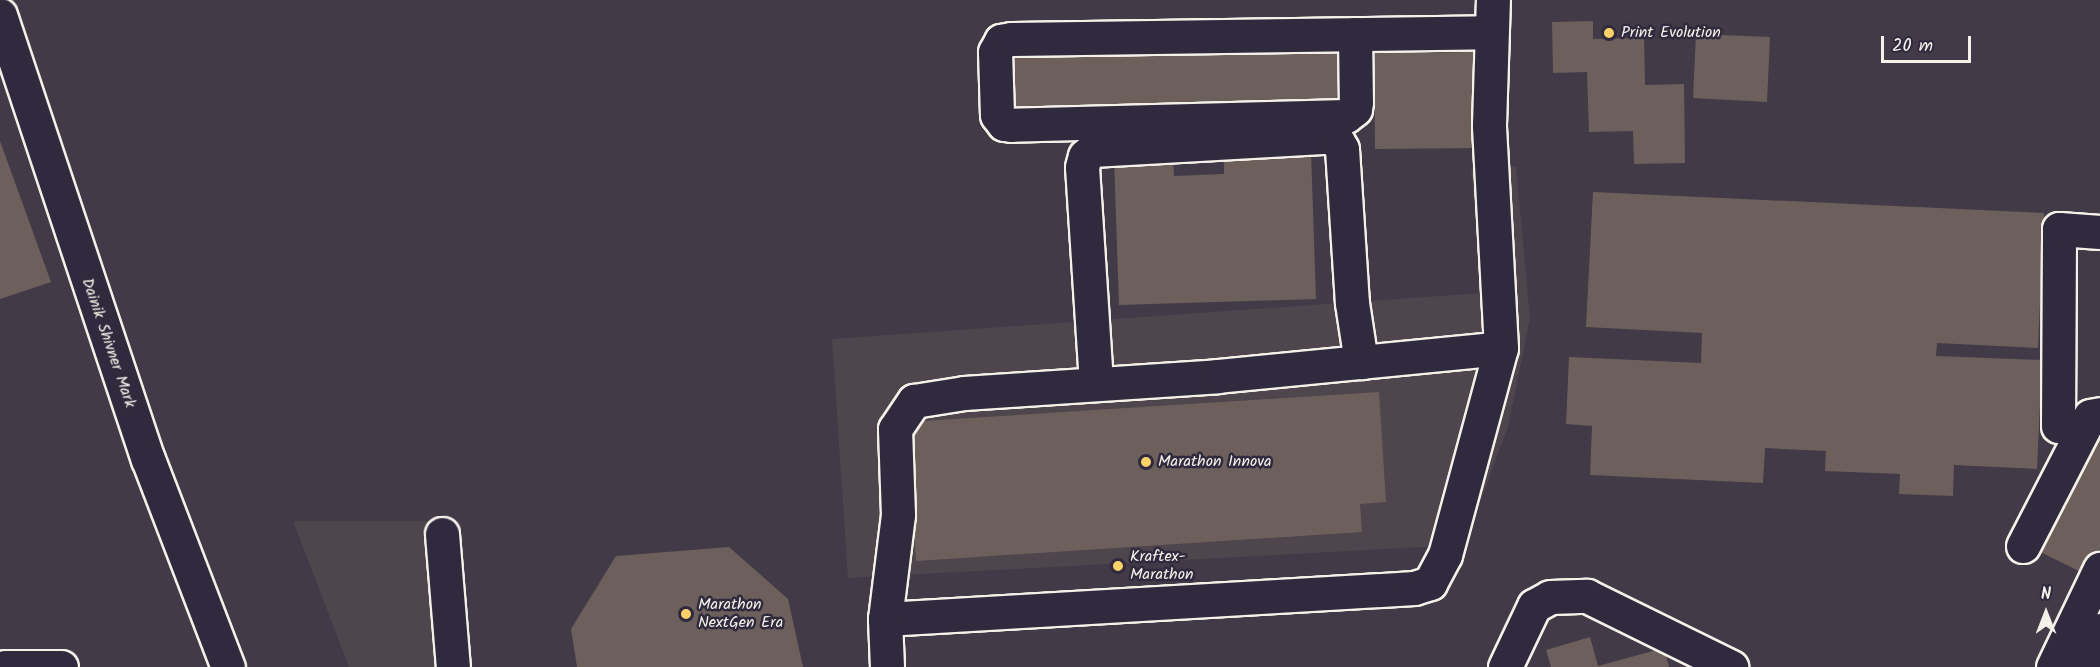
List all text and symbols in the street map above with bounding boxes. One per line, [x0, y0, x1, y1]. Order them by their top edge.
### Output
place label: Print Evolution [1621, 23, 1721, 43]
scale bar [1884, 24, 1974, 62]
marker: Print Evolution [1602, 26, 1616, 40]
text: 20 m [1892, 32, 1933, 61]
street label: Dainik Shivner Mark [77, 276, 139, 410]
place label: Marathon Innova [1158, 452, 1271, 472]
marker: Marathon Innova [1139, 455, 1153, 469]
place label: Kraftex- Marathon [1130, 547, 1193, 585]
marker: Kraftex- Marathon [1111, 559, 1125, 573]
text: N [2041, 582, 2051, 607]
north arrow [2016, 583, 2076, 643]
place label: Marathon NextGen Era [698, 595, 783, 633]
marker: Marathon NextGen Era [679, 607, 693, 621]

